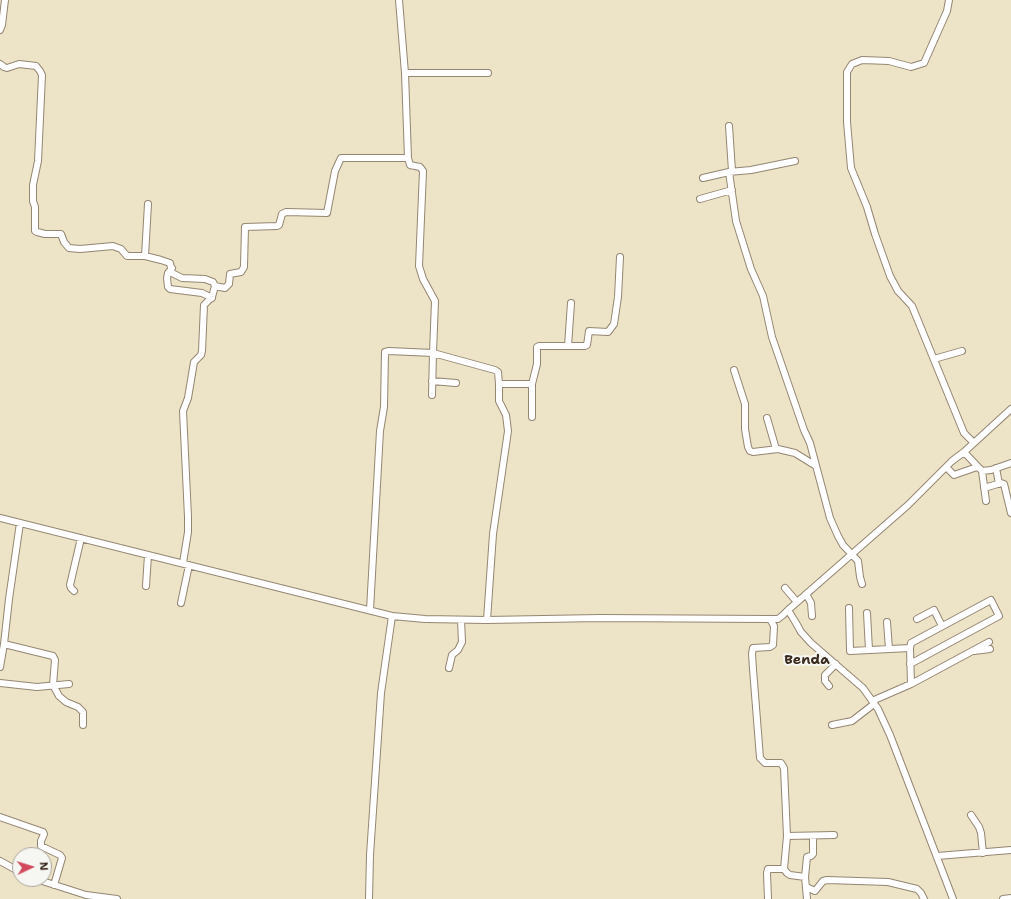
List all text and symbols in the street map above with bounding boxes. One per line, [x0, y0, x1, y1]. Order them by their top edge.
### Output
district label: Benda [784, 652, 830, 668]
north arrow [12, 847, 52, 887]
text: N [36, 861, 51, 871]

